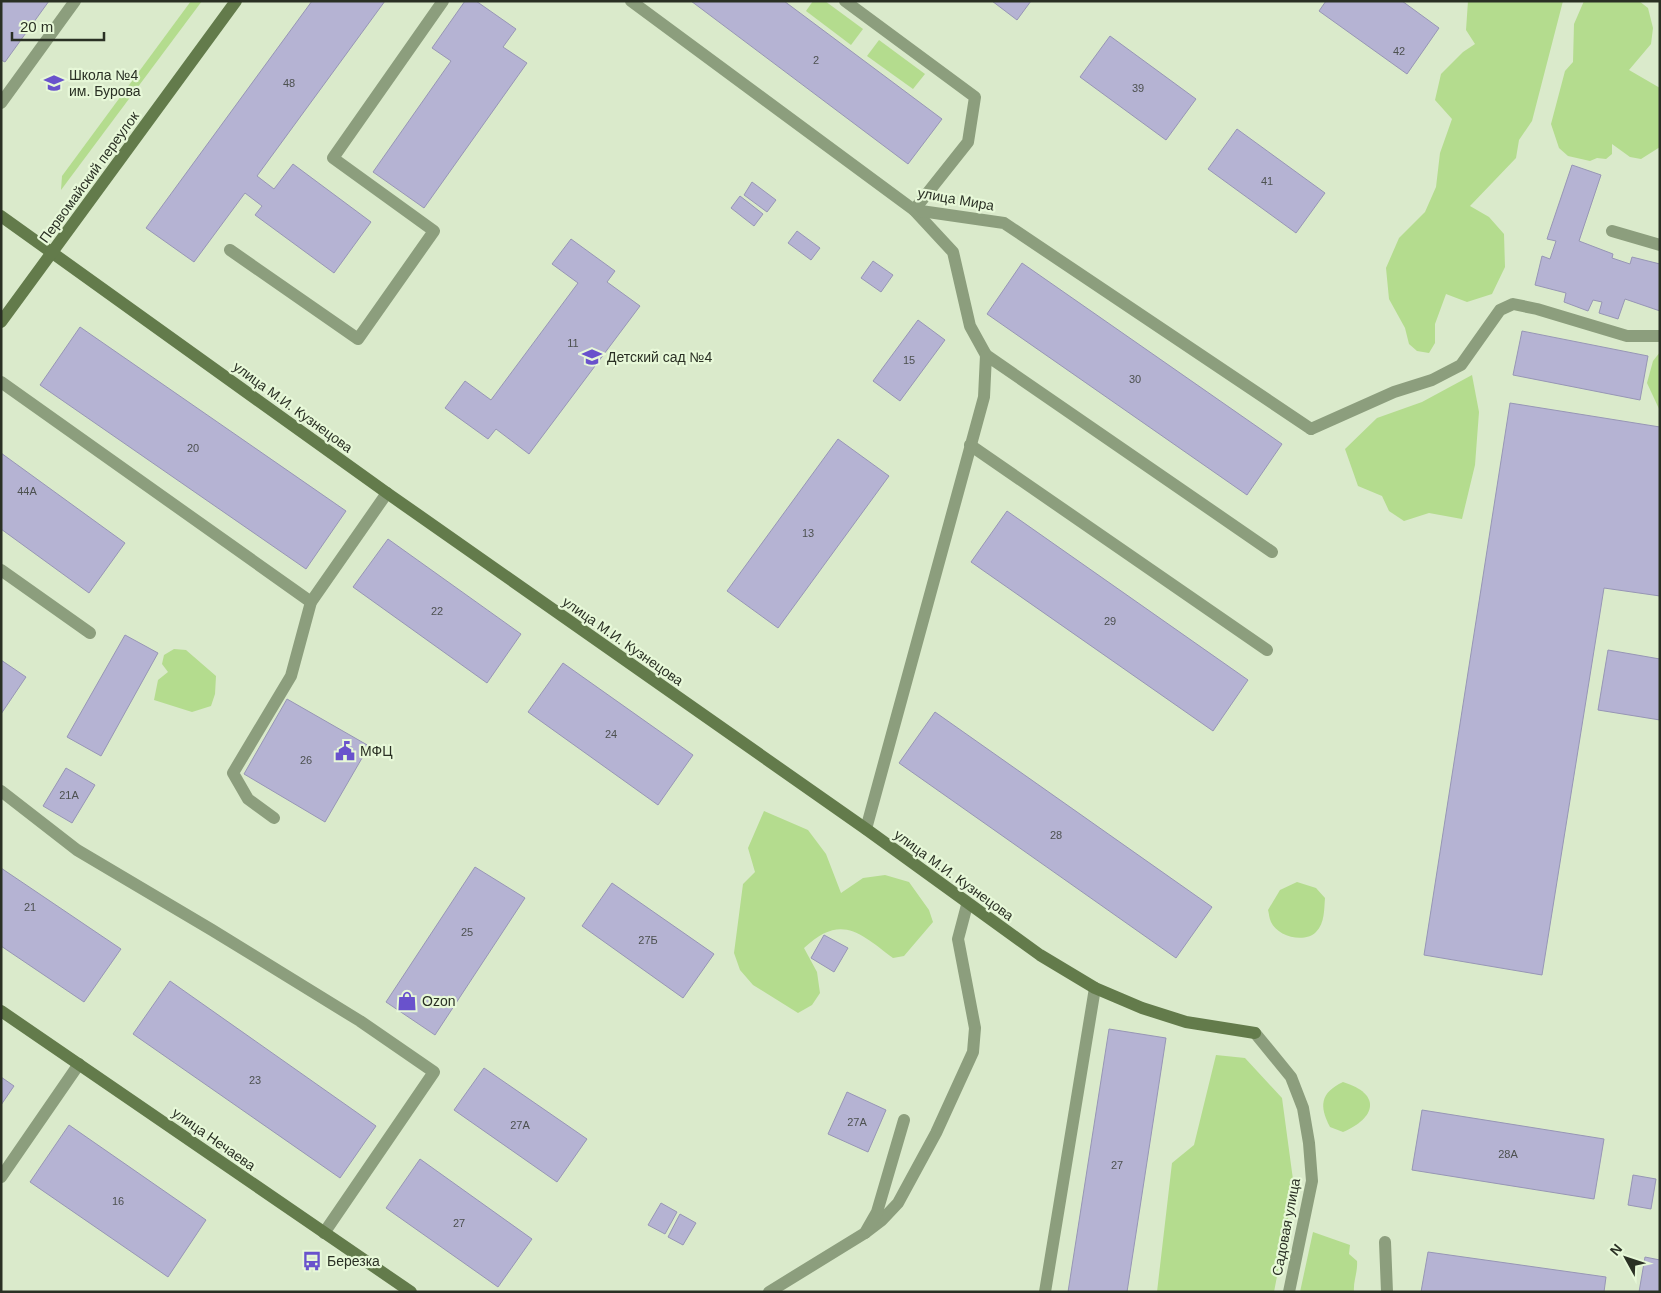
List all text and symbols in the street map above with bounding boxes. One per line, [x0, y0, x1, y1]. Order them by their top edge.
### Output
scale bar [12, 10, 105, 42]
text: 20 m [20, 18, 53, 35]
house number: 42 [1393, 45, 1405, 57]
house number: 2 [813, 54, 819, 66]
place label: Школа №4 им. Бурова [69, 67, 141, 99]
school or university icon: Школа №4 им. Бурова [43, 72, 65, 94]
house number: 48 [283, 77, 295, 89]
house number: 39 [1132, 82, 1144, 94]
street label: Первомайский переулок [36, 108, 143, 246]
house number: 41 [1261, 175, 1273, 187]
street label: улица Мира [916, 184, 996, 214]
house number: 11 [567, 337, 579, 349]
school or university icon: Детский сад №4 [581, 346, 603, 368]
place label: Детский сад №4 [607, 349, 713, 365]
house number: 15 [903, 354, 915, 366]
street label: улица М.И. Кузнецова [230, 358, 356, 456]
house number: 30 [1129, 373, 1141, 385]
house number: 20 [187, 442, 199, 454]
house number: 44А [17, 485, 37, 497]
house number: 13 [802, 527, 814, 539]
street label: улица М.И. Кузнецова [560, 593, 687, 689]
house number: 22 [431, 605, 443, 617]
house number: 29 [1104, 615, 1116, 627]
house number: 24 [605, 728, 617, 740]
public building icon: МФЦ [334, 740, 356, 762]
place label: МФЦ [360, 743, 393, 759]
house number: 26 [300, 754, 312, 766]
house number: 21А [59, 789, 79, 801]
street label: улица М.И. Кузнецова [891, 826, 1017, 924]
house number: 28 [1050, 829, 1062, 841]
house number: 21 [24, 901, 36, 913]
house number: 25 [461, 926, 473, 938]
house number: 27Б [638, 934, 658, 946]
shop icon: Ozon [396, 990, 418, 1012]
place label: Ozon [422, 993, 455, 1009]
house number: 23 [249, 1074, 261, 1086]
street label: улица Нечаева [169, 1104, 259, 1174]
house number: 27А [847, 1116, 867, 1128]
house number: 27А [510, 1119, 530, 1131]
house number: 28А [1498, 1148, 1518, 1160]
house number: 27 [1111, 1159, 1123, 1171]
street label: Садовая улица [1269, 1177, 1303, 1277]
house number: 16 [112, 1195, 124, 1207]
house number: 27 [453, 1217, 465, 1229]
north arrow [1601, 1233, 1651, 1283]
text: N [1607, 1241, 1625, 1259]
bus stop icon: Березка [301, 1250, 323, 1272]
place label: Березка [327, 1253, 380, 1269]

